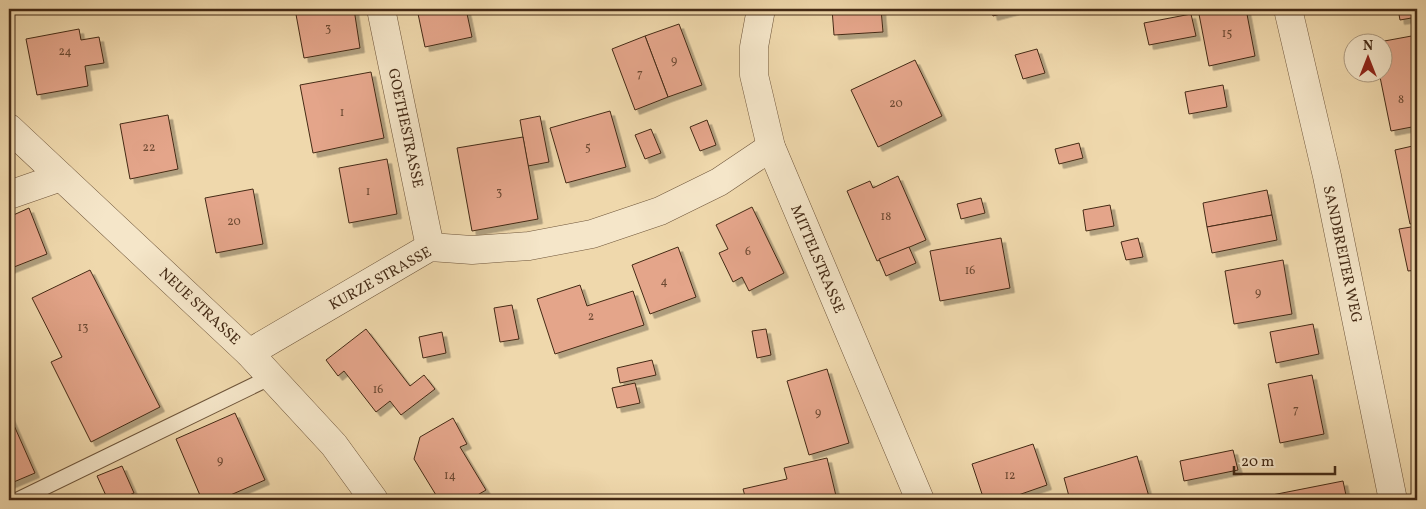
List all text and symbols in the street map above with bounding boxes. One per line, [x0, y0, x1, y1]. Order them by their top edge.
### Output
house number: 3 [325, 21, 331, 37]
house number: 15 [1222, 26, 1232, 42]
north arrow [1344, 32, 1394, 82]
text: N [1363, 37, 1373, 56]
house number: 24 [58, 44, 72, 60]
house number: 9 [671, 53, 677, 69]
house number: 7 [637, 66, 643, 82]
street label: GOETHESTRASSE [382, 67, 427, 190]
house number: 8 [1398, 92, 1404, 108]
house number: 20 [889, 96, 903, 112]
house number: 1 [340, 105, 344, 121]
house number: 22 [143, 140, 155, 156]
house number: 5 [585, 140, 591, 156]
house number: 1 [366, 184, 370, 200]
street label: SANDBREITER WEG [1317, 184, 1366, 325]
house number: 3 [496, 185, 502, 201]
street label: MITTELSTRASSE [784, 202, 849, 317]
house number: 18 [881, 209, 891, 225]
house number: 20 [227, 214, 241, 230]
street label: KURZE STRASSE [326, 242, 436, 316]
house number: 6 [745, 244, 751, 260]
house number: 16 [965, 263, 975, 279]
street label: NEUE STRASSE [154, 264, 244, 350]
house number: 4 [660, 274, 668, 290]
house number: 9 [1255, 285, 1261, 301]
house number: 2 [588, 309, 594, 325]
house number: 13 [78, 320, 88, 336]
house number: 16 [373, 382, 383, 398]
house number: 7 [1293, 402, 1299, 418]
house number: 9 [815, 405, 821, 421]
scale bar [1234, 444, 1335, 476]
text: 20 m [1241, 452, 1274, 473]
house number: 9 [217, 453, 223, 469]
house number: 14 [444, 468, 456, 484]
house number: 12 [1004, 468, 1016, 484]

